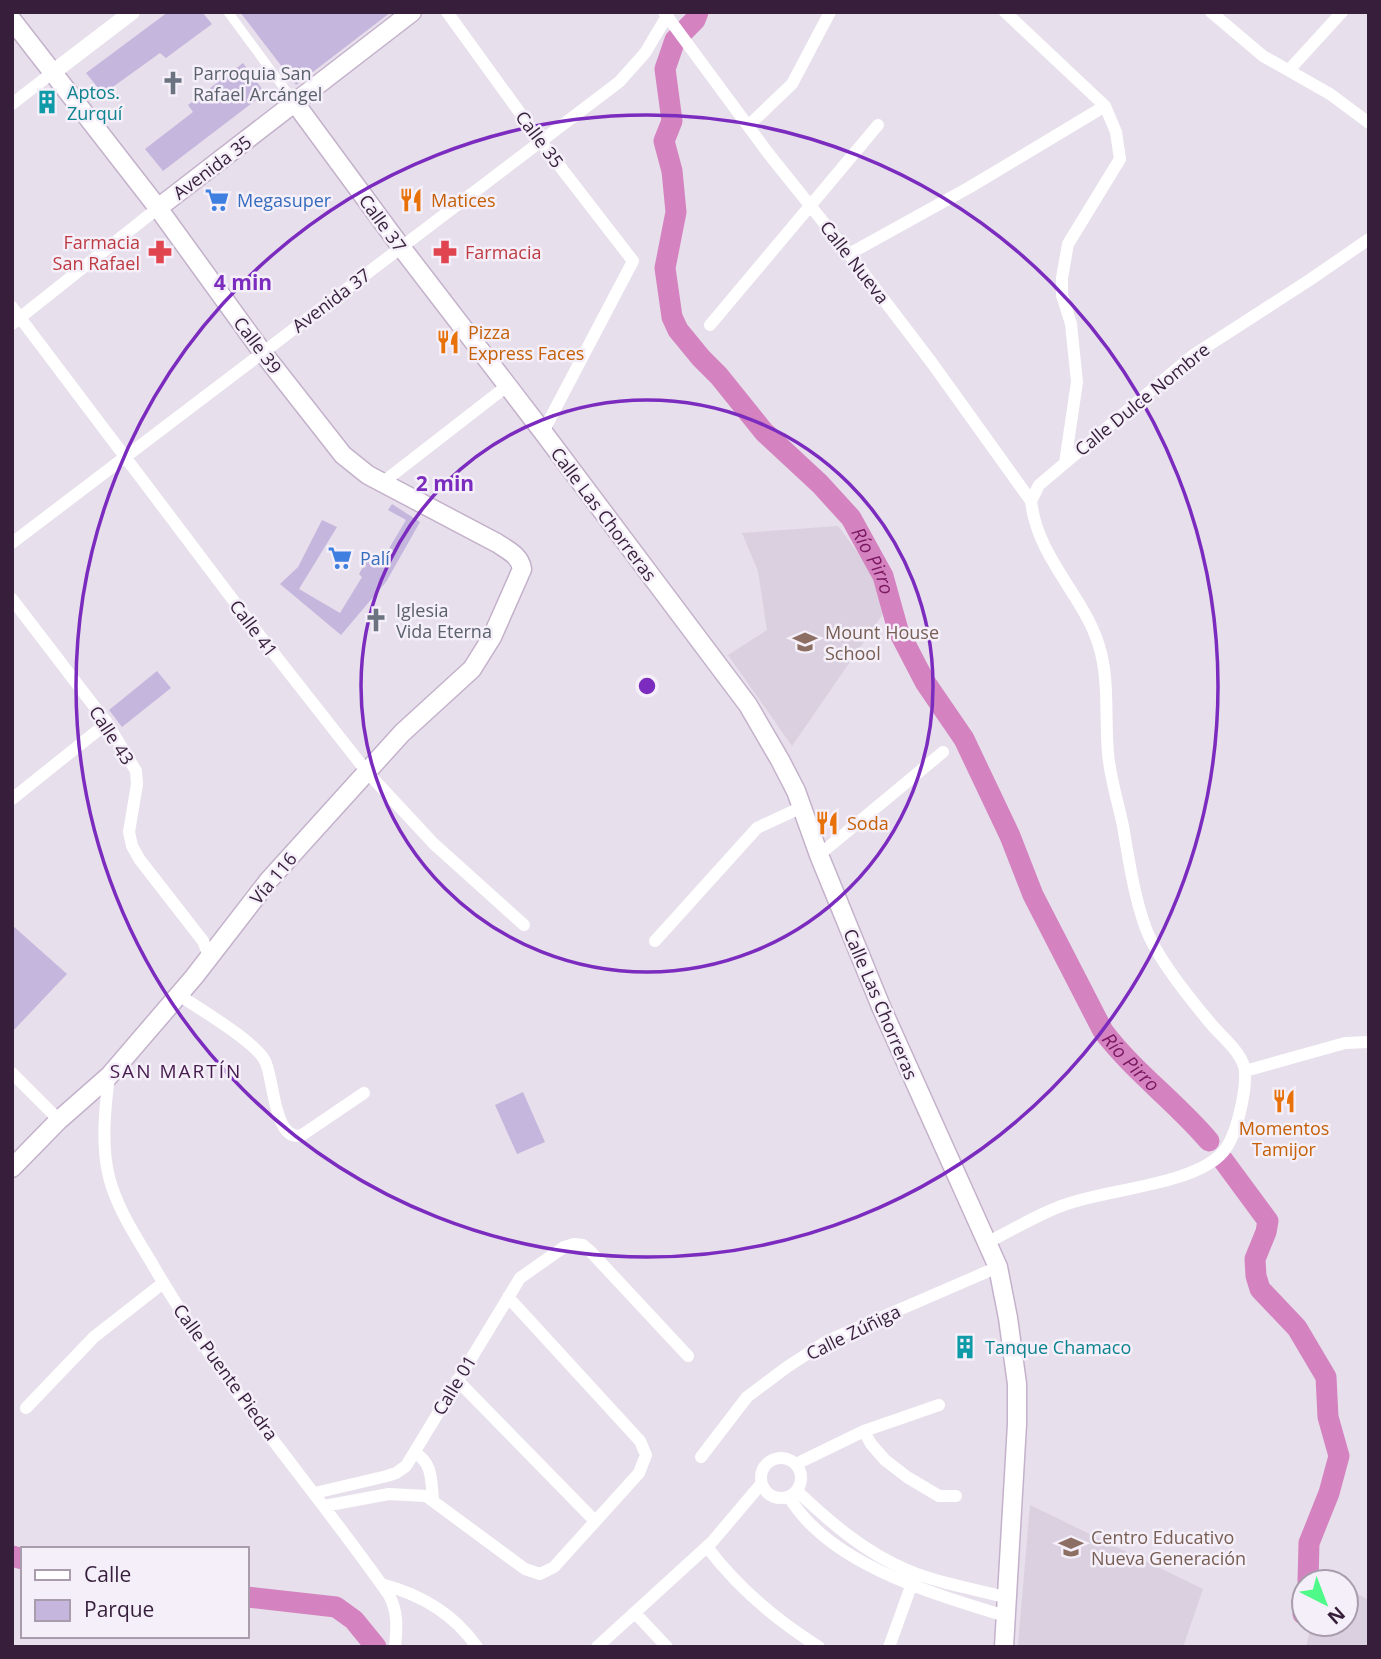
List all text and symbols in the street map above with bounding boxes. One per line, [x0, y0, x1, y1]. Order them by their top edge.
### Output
place label: Parroquia San Rafael Arcángel [193, 61, 322, 106]
church icon: Parroquia San Rafael Arcángel [159, 69, 187, 97]
place label: Aptos. Zurquí [67, 80, 123, 125]
building icon: Aptos. Zurquí [33, 88, 61, 116]
street label: Calle 35 [511, 106, 569, 172]
street label: Avenida 35 [168, 130, 256, 204]
supermarket icon: Megasuper [203, 186, 231, 214]
restaurant icon: Matices [397, 186, 425, 214]
place label: Megasuper [237, 188, 332, 212]
place label: Matices [431, 188, 495, 212]
street label: Calle 37 [354, 189, 412, 257]
street label: Calle Nueva [815, 216, 895, 308]
place label: Farmacia San Rafael [53, 230, 140, 275]
pharmacy icon: Farmacia San Rafael [146, 238, 174, 266]
pharmacy icon: Farmacia [431, 238, 459, 266]
place label: Farmacia [465, 240, 541, 264]
street label: Avenida 37 [287, 263, 375, 337]
text: 4 min [214, 268, 272, 296]
street label: Calle 39 [229, 312, 287, 378]
place label: Pizza Express Faces [468, 320, 584, 365]
restaurant icon: Pizza Express Faces [434, 328, 462, 356]
street label: Calle Dulce Nombre [1070, 337, 1214, 461]
street label: Calle Las Chorreras [546, 442, 662, 586]
text: 2 min [416, 469, 474, 497]
water label: Río Pirro [845, 522, 900, 597]
supermarket icon: Palí [326, 544, 354, 572]
place label: Palí [360, 546, 390, 570]
street label: Calle 41 [225, 595, 283, 661]
place label: Iglesia Vida Eterna [396, 598, 492, 643]
church icon: Iglesia Vida Eterna [362, 606, 390, 634]
place label: Mount House School [825, 620, 939, 665]
school or university icon: Mount House School [791, 628, 819, 656]
centre of rings [635, 674, 659, 698]
street label: Calle 43 [84, 701, 140, 769]
restaurant icon: Soda [813, 809, 841, 837]
place label: Soda [847, 811, 889, 835]
street label: Vía 116 [244, 847, 302, 909]
street label: Calle Las Chorreras [838, 925, 924, 1083]
water label: Río Pirro [1096, 1027, 1165, 1097]
district label: SAN MARTÍN [110, 1058, 242, 1084]
restaurant icon: Momentos Tamijor [1270, 1087, 1298, 1115]
place label: Momentos Tamijor [1239, 1116, 1329, 1161]
street label: Calle Puente Piedra [168, 1299, 284, 1445]
street label: Calle Zúñiga [802, 1299, 904, 1365]
building icon: Tanque Chamaco [951, 1333, 979, 1361]
place label: Tanque Chamaco [985, 1335, 1131, 1359]
street label: Calle 01 [427, 1351, 481, 1419]
place label: Centro Educativo Nueva Generación [1091, 1525, 1246, 1570]
school or university icon: Centro Educativo Nueva Generación [1057, 1533, 1085, 1561]
legend [21, 1547, 248, 1638]
text: Calle [84, 1560, 131, 1588]
north arrow [1290, 1568, 1360, 1638]
text: Parque [84, 1595, 154, 1623]
text: N [1322, 1601, 1351, 1630]

